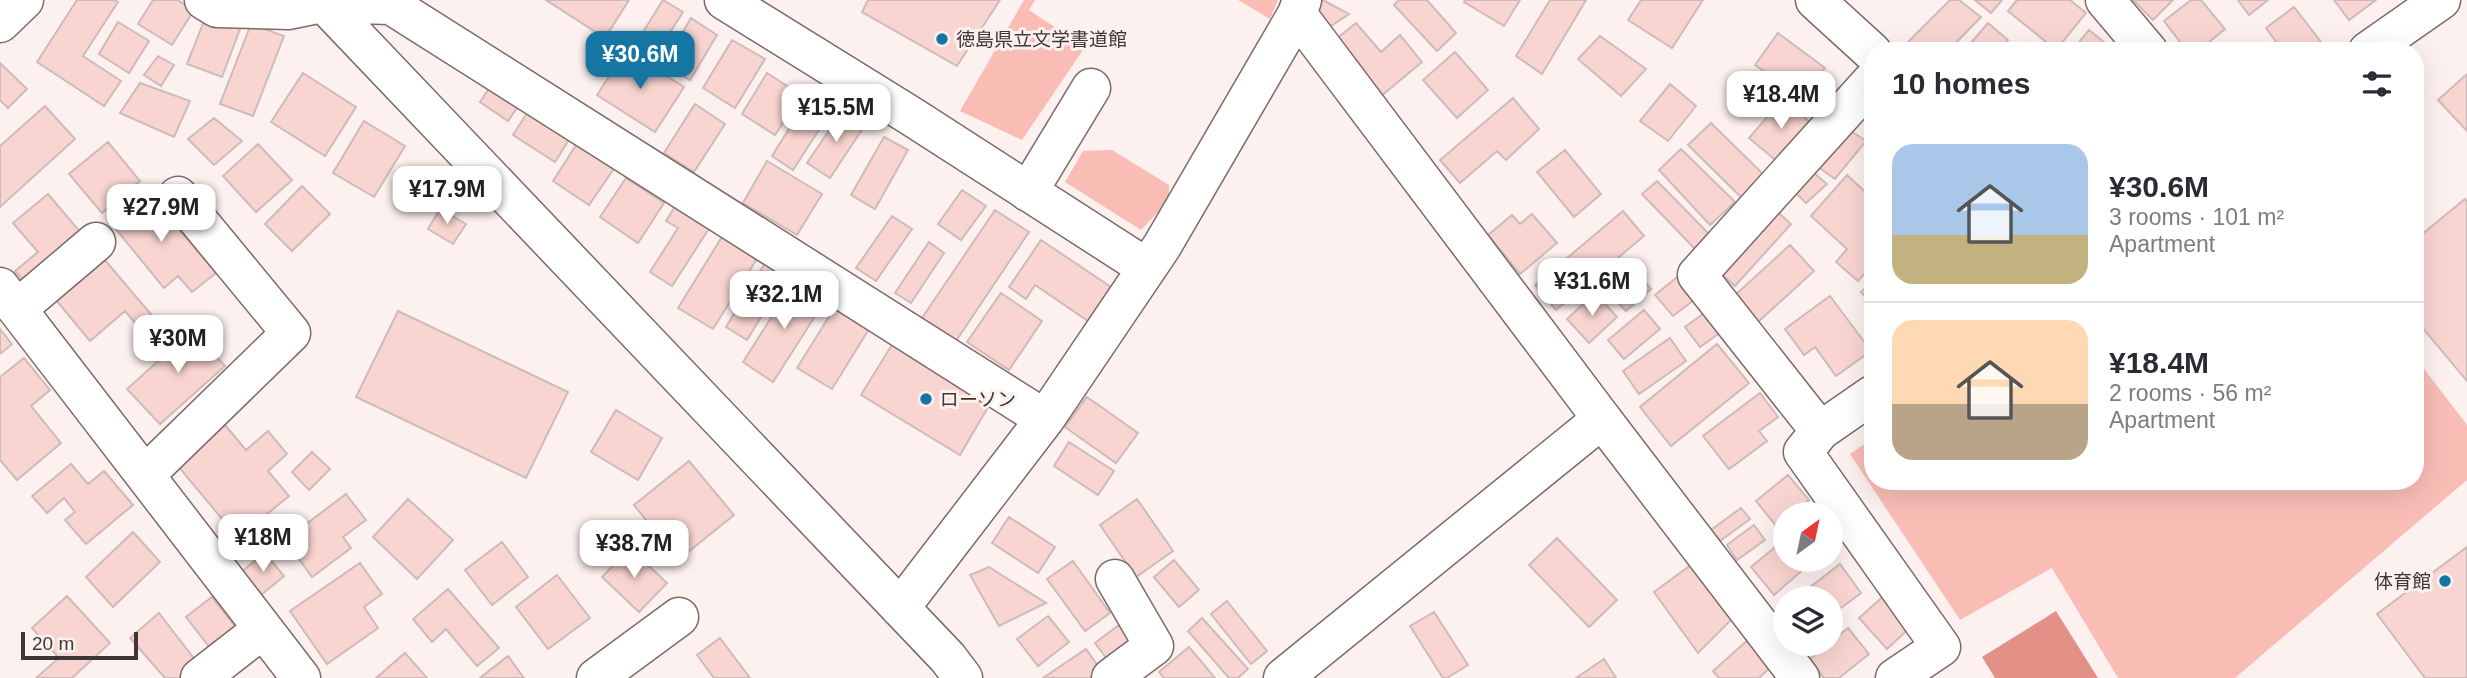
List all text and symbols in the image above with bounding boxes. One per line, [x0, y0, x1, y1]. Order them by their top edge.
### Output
place label: 徳島県立文学書道館 [956, 29, 1127, 50]
marker: 徳島県立文学書道館 [934, 31, 950, 47]
pin: ¥30.6M [583, 32, 697, 91]
text: ¥30.6M [602, 41, 678, 67]
icon: filters [2358, 65, 2396, 103]
text: 10 homes [1892, 67, 2030, 100]
pin: ¥18.4M [1724, 72, 1838, 131]
text: ¥18.4M [1743, 81, 1819, 107]
pin: ¥15.5M [779, 85, 893, 144]
text: ¥15.5M [798, 94, 874, 120]
pin: ¥17.9M [390, 166, 504, 226]
text: ¥30.6M [2109, 170, 2209, 203]
icon: home [1948, 172, 2032, 256]
text: ¥17.9M [409, 176, 485, 202]
pin: ¥27.9M [104, 184, 218, 244]
text: ¥27.9M [123, 194, 199, 220]
text: 3 rooms · 101 m² [2109, 204, 2284, 230]
text: Apartment [2109, 231, 2215, 257]
pin: ¥31.6M [1535, 258, 1649, 318]
text: ¥31.6M [1554, 268, 1630, 294]
pin: ¥32.1M [727, 272, 841, 331]
text: ¥32.1M [746, 281, 822, 307]
pin: ¥30M [137, 316, 219, 375]
text: ¥30M [149, 325, 207, 351]
text: ¥18.4M [2109, 346, 2209, 379]
icon: home [1948, 348, 2032, 432]
text: 2 rooms · 56 m² [2109, 380, 2271, 406]
place label: ローソン [940, 389, 1016, 410]
marker: ローソン [918, 391, 934, 407]
text: Apartment [2109, 407, 2215, 433]
north arrow [1773, 502, 1843, 572]
map controls [1773, 502, 1843, 656]
pin: ¥18M [222, 514, 304, 574]
pin: ¥38.7M [577, 520, 691, 580]
text: ¥18M [234, 524, 292, 550]
text: ¥38.7M [596, 530, 672, 556]
place label: 体育館 [2374, 571, 2431, 592]
marker: 体育館 [2437, 573, 2453, 589]
button: layers [1773, 586, 1843, 656]
scale bar [21, 629, 138, 661]
text: 20 m [32, 633, 74, 654]

